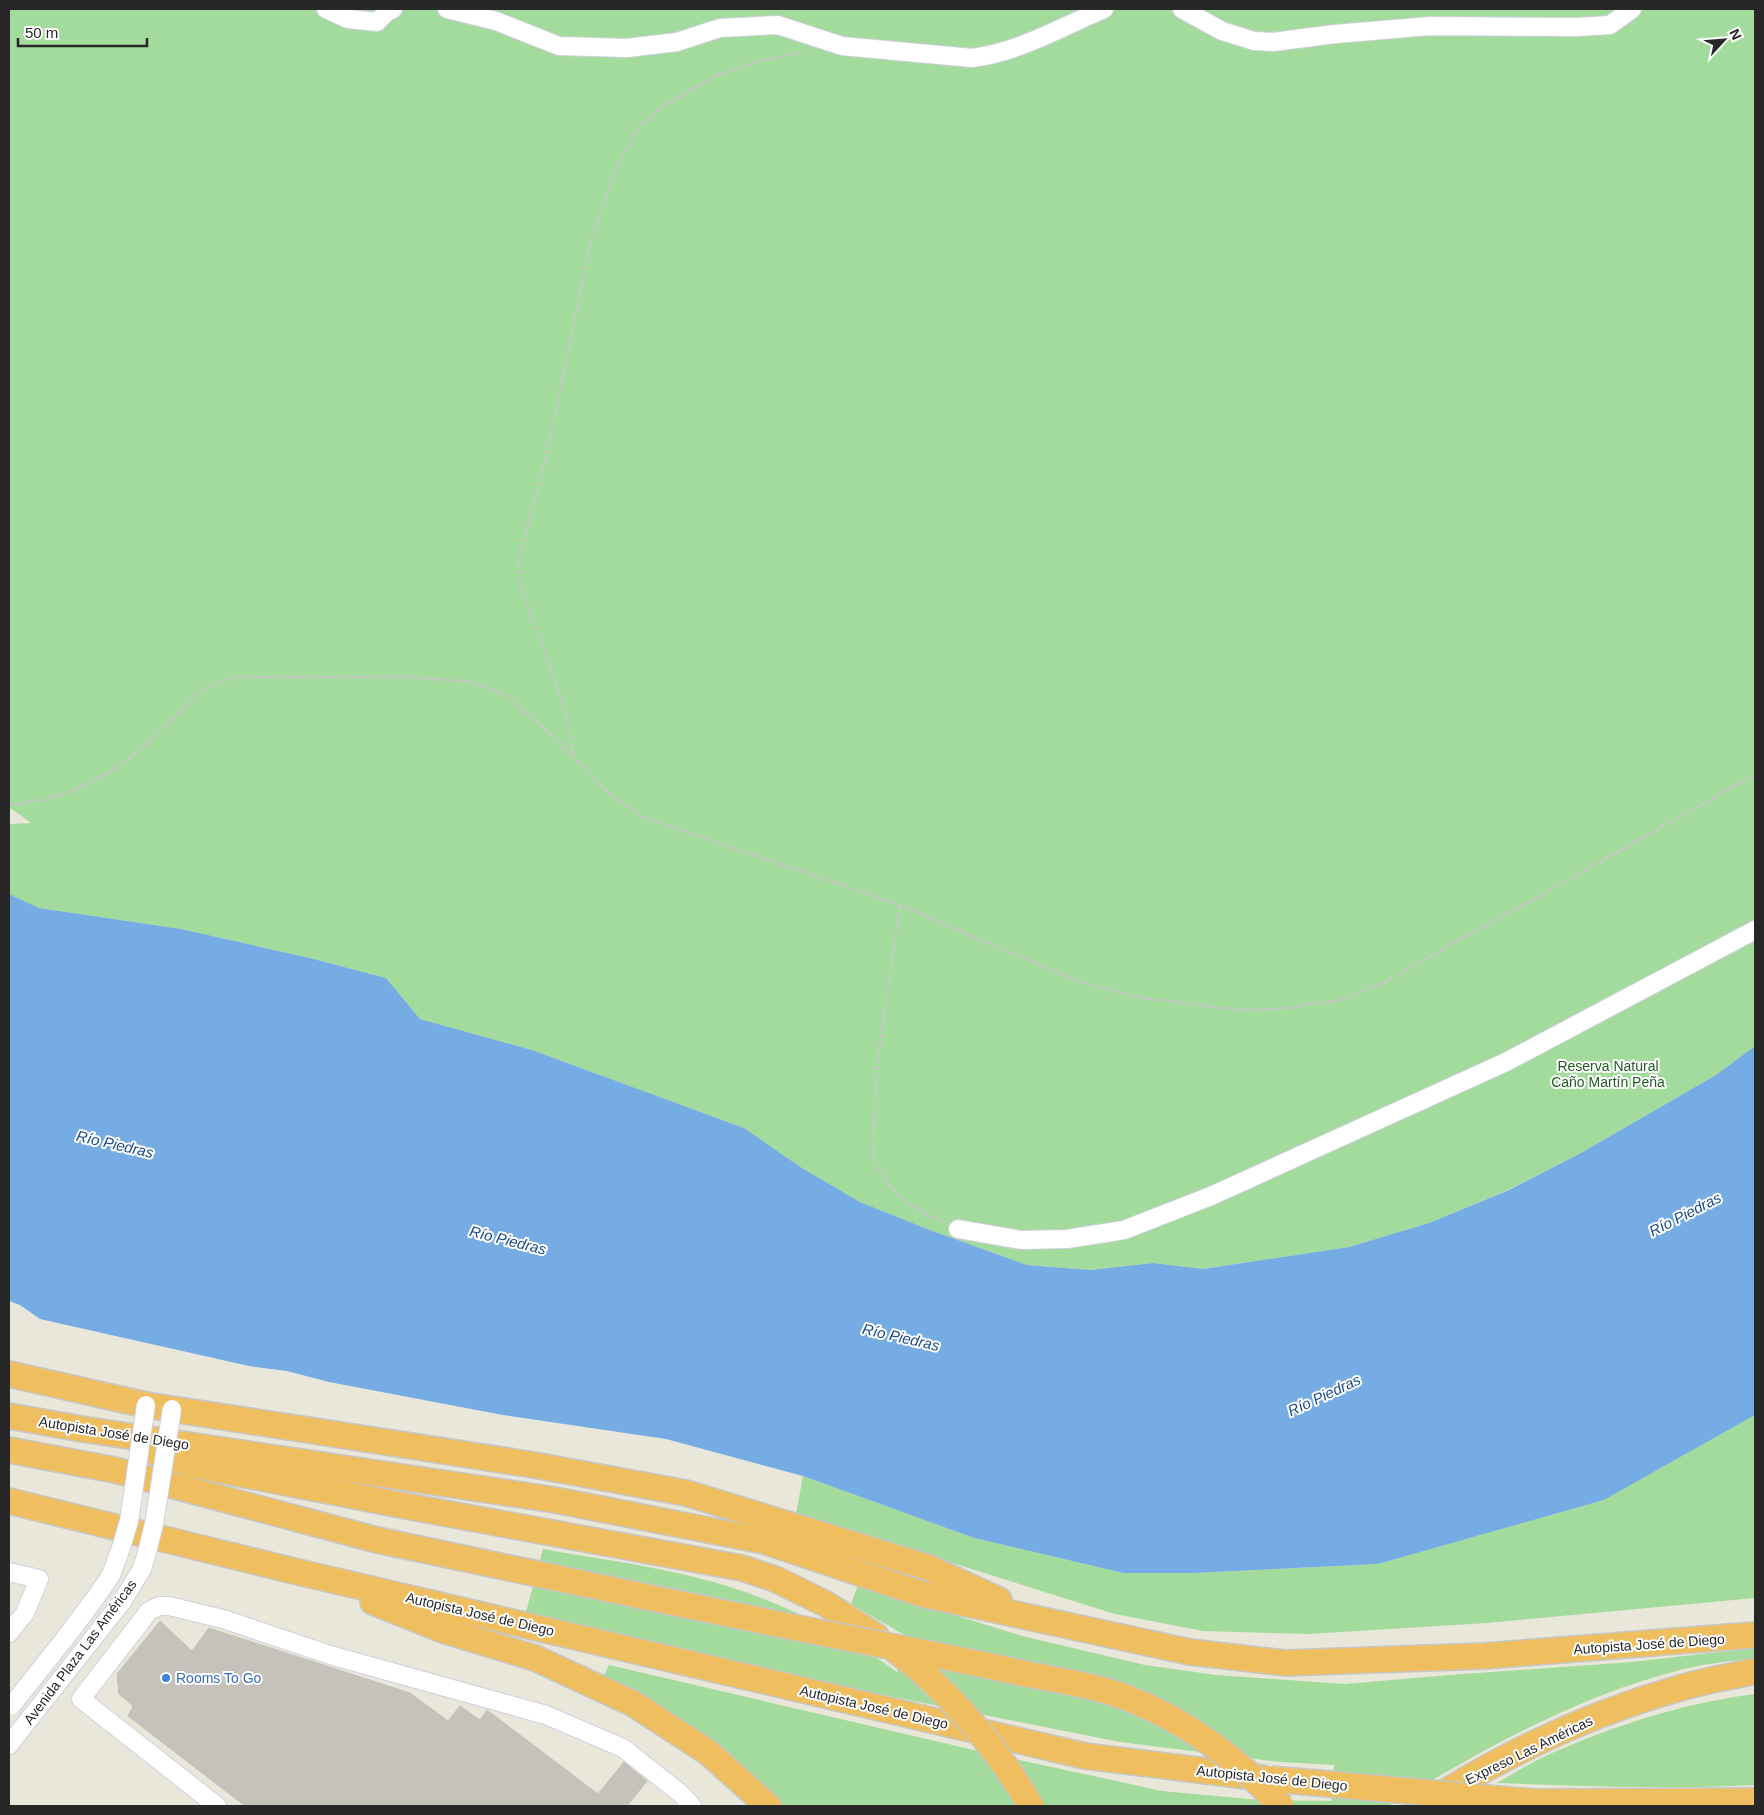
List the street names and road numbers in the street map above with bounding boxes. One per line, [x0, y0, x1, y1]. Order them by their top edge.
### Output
street label: Autopista José de Diego [38, 1413, 190, 1453]
street label: Avenida Plaza Las Américas [20, 1576, 140, 1728]
street label: Autopista José de Diego [404, 1589, 556, 1639]
street label: Autopista José de Diego [1573, 1631, 1725, 1657]
street label: Autopista José de Diego [798, 1682, 950, 1732]
street label: Expreso Las Américas [1463, 1712, 1595, 1788]
street label: Autopista José de Diego [1196, 1762, 1349, 1794]

